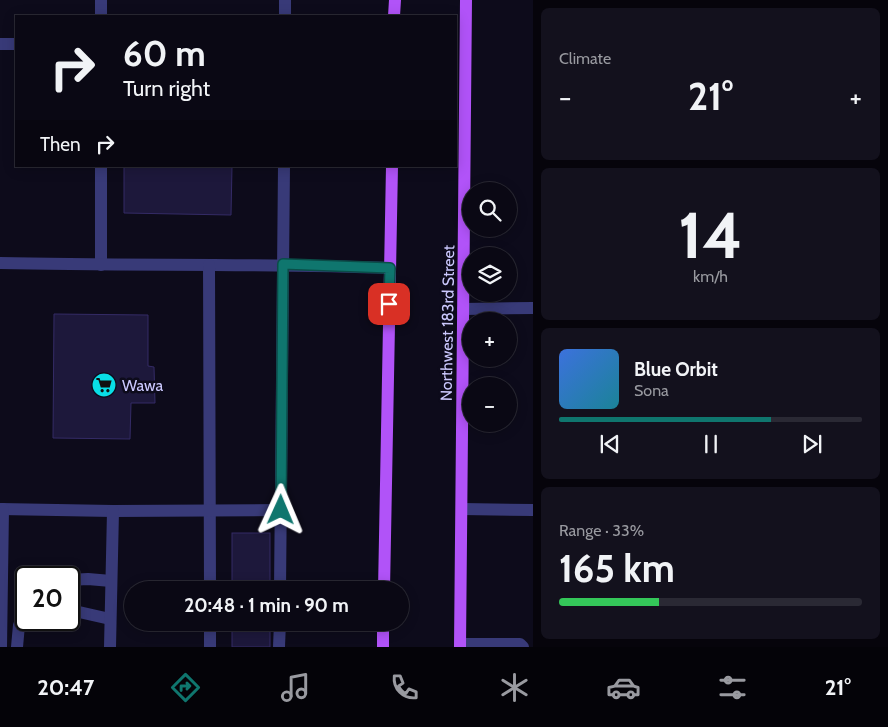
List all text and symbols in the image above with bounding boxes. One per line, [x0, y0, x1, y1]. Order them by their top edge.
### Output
text: 60 m [123, 32, 206, 75]
icon: right [40, 35, 105, 100]
text: Climate [559, 49, 611, 68]
text: 21° [688, 73, 733, 120]
text: Turn right [123, 75, 210, 102]
text: − [559, 80, 571, 114]
text: + [850, 80, 862, 114]
icon: right [91, 130, 119, 158]
text: Then [40, 133, 81, 156]
map controls [462, 182, 517, 432]
button: search [462, 182, 517, 237]
text: 14 [678, 195, 743, 274]
street label: Northwest 183rd Street [437, 244, 458, 401]
button: layers [462, 247, 517, 302]
text: km/h [693, 267, 728, 286]
pin [368, 283, 410, 325]
icon: arrive [375, 290, 403, 318]
button: + [462, 312, 517, 367]
text: Blue Orbit [634, 358, 718, 381]
supermarket icon: Wawa [91, 372, 117, 398]
place label: Wawa [122, 376, 164, 395]
button: − [462, 377, 517, 432]
text: Sona [634, 381, 669, 400]
icon: previous [596, 430, 624, 458]
icon: pause [697, 430, 725, 458]
icon: next [798, 430, 826, 458]
position arrow [254, 483, 306, 535]
text: Range · 33% [559, 521, 644, 540]
text: 165 km [559, 545, 675, 592]
speed limit sign: 20 [15, 566, 80, 631]
text: 20:48 · 1 min · 90 m [184, 594, 349, 617]
icon: directions [168, 670, 203, 705]
icon: music [278, 670, 313, 705]
icon: phone [387, 670, 422, 705]
icon: climate [497, 670, 532, 705]
icon: car [606, 670, 641, 705]
icon: filters [715, 670, 750, 705]
text: 20:47 [37, 674, 94, 701]
text: 21° [825, 674, 851, 701]

